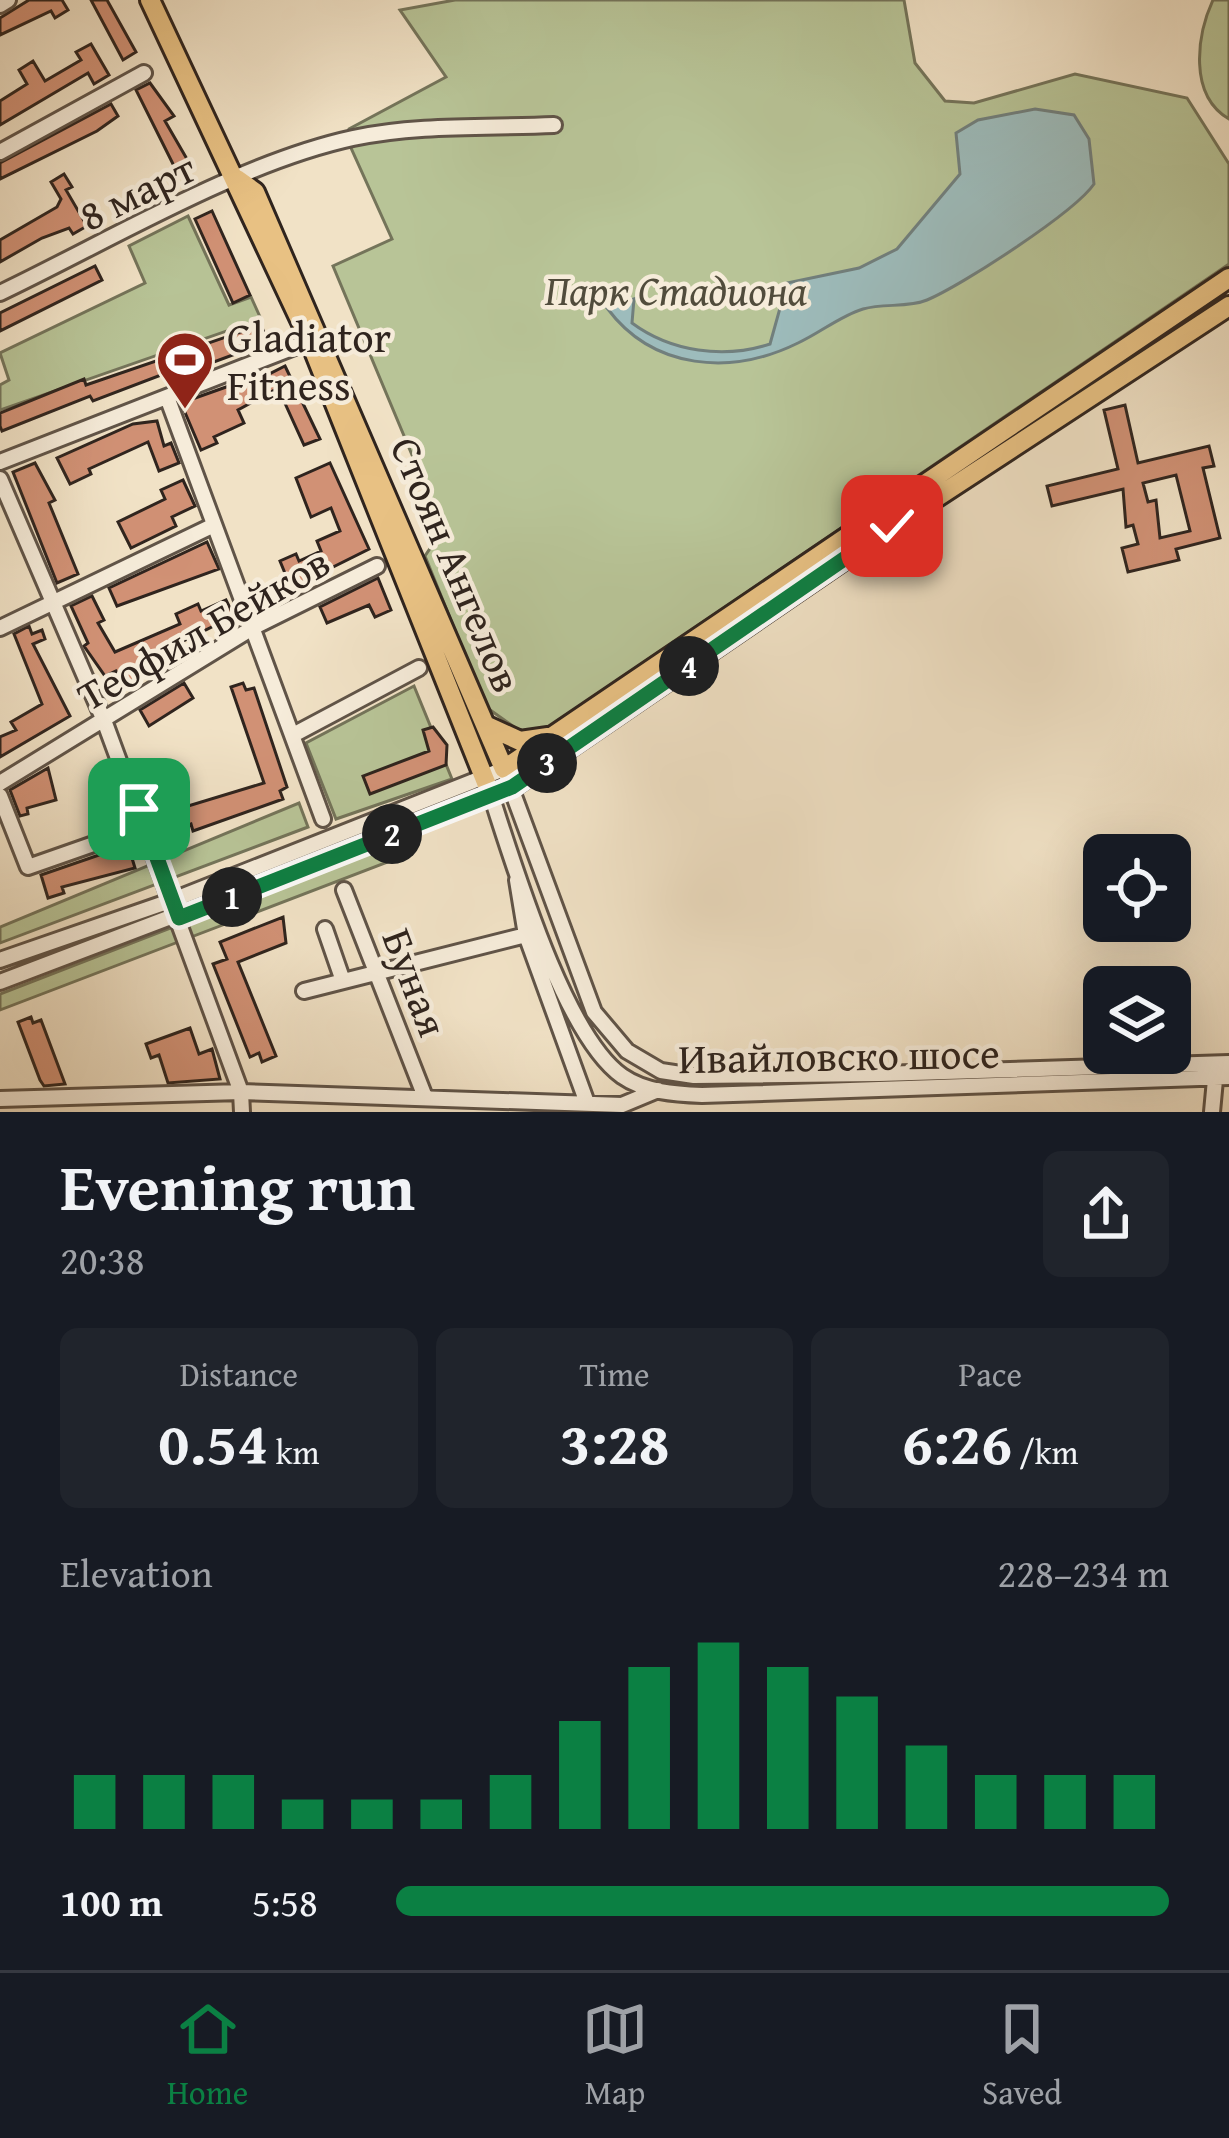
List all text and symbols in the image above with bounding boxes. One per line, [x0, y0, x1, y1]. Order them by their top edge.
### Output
street label: 8 март [69, 137, 205, 245]
park label: Парк Стадиона [545, 259, 808, 320]
place label: Gladiator Fitness [227, 306, 391, 415]
sports icon: Gladiator Fitness [154, 329, 216, 411]
street label: Стоян Ангелов [376, 427, 538, 701]
pin [841, 475, 943, 577]
icon: check [859, 493, 925, 559]
street label: Теофил Бейков [65, 531, 341, 725]
pin: 4 [659, 636, 719, 696]
text: 4 [680, 642, 698, 690]
pin: 3 [517, 733, 577, 793]
text: 3 [538, 739, 556, 787]
pin [88, 758, 190, 860]
icon: arrive [106, 776, 172, 842]
pin: 2 [362, 804, 422, 864]
text: 2 [383, 810, 401, 858]
map controls [1083, 834, 1191, 1074]
button: locate [1083, 834, 1191, 942]
pin: 1 [202, 867, 262, 927]
text: 1 [223, 873, 241, 921]
street label: Буная [368, 919, 464, 1045]
button: layers [1083, 966, 1191, 1074]
street label: Ивайловско шосе [678, 1022, 1000, 1088]
text: Evening run [60, 1137, 415, 1234]
button: share [1043, 1151, 1169, 1277]
text: 20:38 [60, 1231, 145, 1288]
text: Distance [180, 1350, 298, 1398]
text: Time [579, 1350, 650, 1398]
text: Pace [958, 1350, 1022, 1398]
text: 0.54 [158, 1398, 268, 1486]
text: 3:28 [559, 1398, 670, 1486]
text: 6:26 [902, 1398, 1012, 1486]
text: km [268, 1428, 319, 1476]
text: /km [1012, 1428, 1079, 1476]
text: Elevation [60, 1544, 213, 1601]
text: 228–234 m [997, 1544, 1169, 1601]
text: 100 m [60, 1873, 163, 1930]
text: 5:58 [252, 1873, 318, 1930]
tab: Home [167, 1996, 248, 2116]
tab: Map [582, 1996, 648, 2116]
tab: Saved [982, 1996, 1062, 2116]

